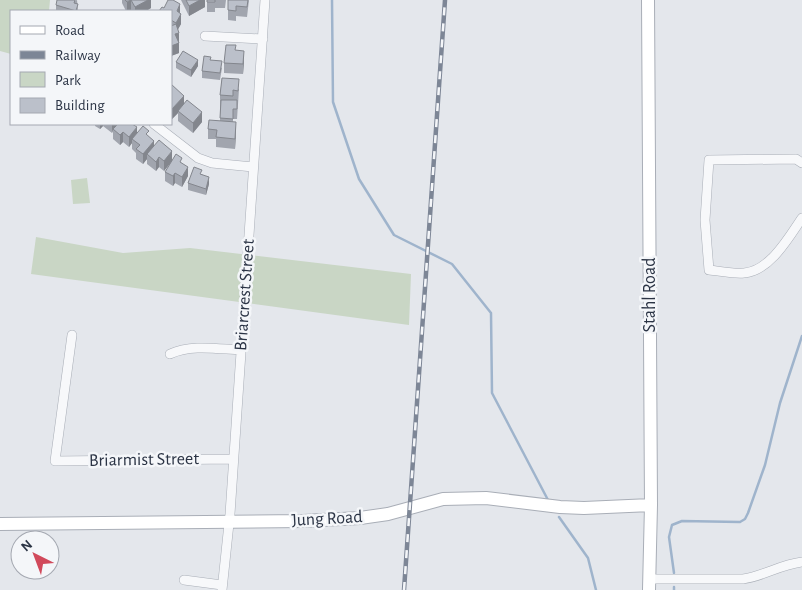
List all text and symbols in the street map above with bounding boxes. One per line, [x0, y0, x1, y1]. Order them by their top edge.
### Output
legend [10, 10, 172, 125]
text: Road [55, 23, 85, 38]
text: Railway [55, 48, 101, 63]
text: Park [55, 73, 81, 88]
text: Building [55, 98, 105, 113]
street label: Briarcrest Street [232, 238, 258, 352]
street label: Stahl Road [641, 257, 659, 333]
street label: Briarmist Street [89, 450, 199, 470]
street label: Jung Road [291, 508, 363, 530]
north arrow [10, 530, 60, 580]
text: N [19, 538, 35, 555]

